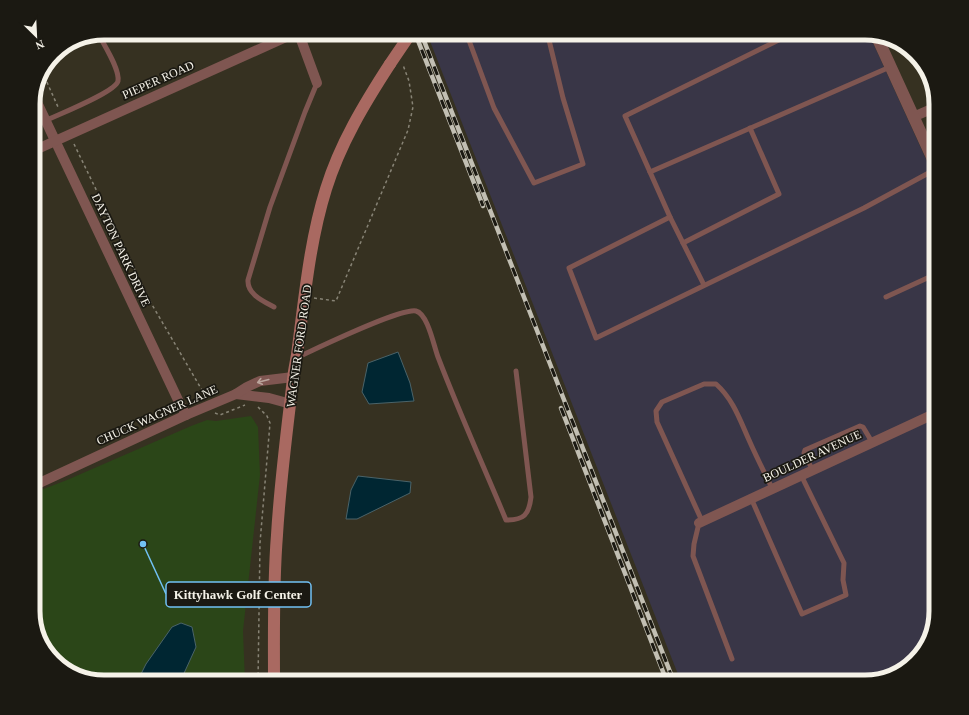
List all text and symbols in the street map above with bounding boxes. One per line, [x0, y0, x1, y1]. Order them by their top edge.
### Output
north arrow [16, 16, 56, 56]
text: N [34, 38, 46, 52]
street label: PIEPER ROAD [120, 58, 196, 102]
street label: DAYTON PARK DRIVE [89, 191, 153, 309]
street label: WAGNER FORD ROAD [283, 284, 315, 408]
one-way arrow [257, 378, 270, 385]
street label: CHUCK WAGNER LANE [94, 382, 220, 448]
street label: BOULDER AVENUE [761, 427, 863, 485]
callout: Kittyhawk Golf Center [166, 582, 311, 607]
text: Kittyhawk Golf Center [174, 587, 302, 602]

